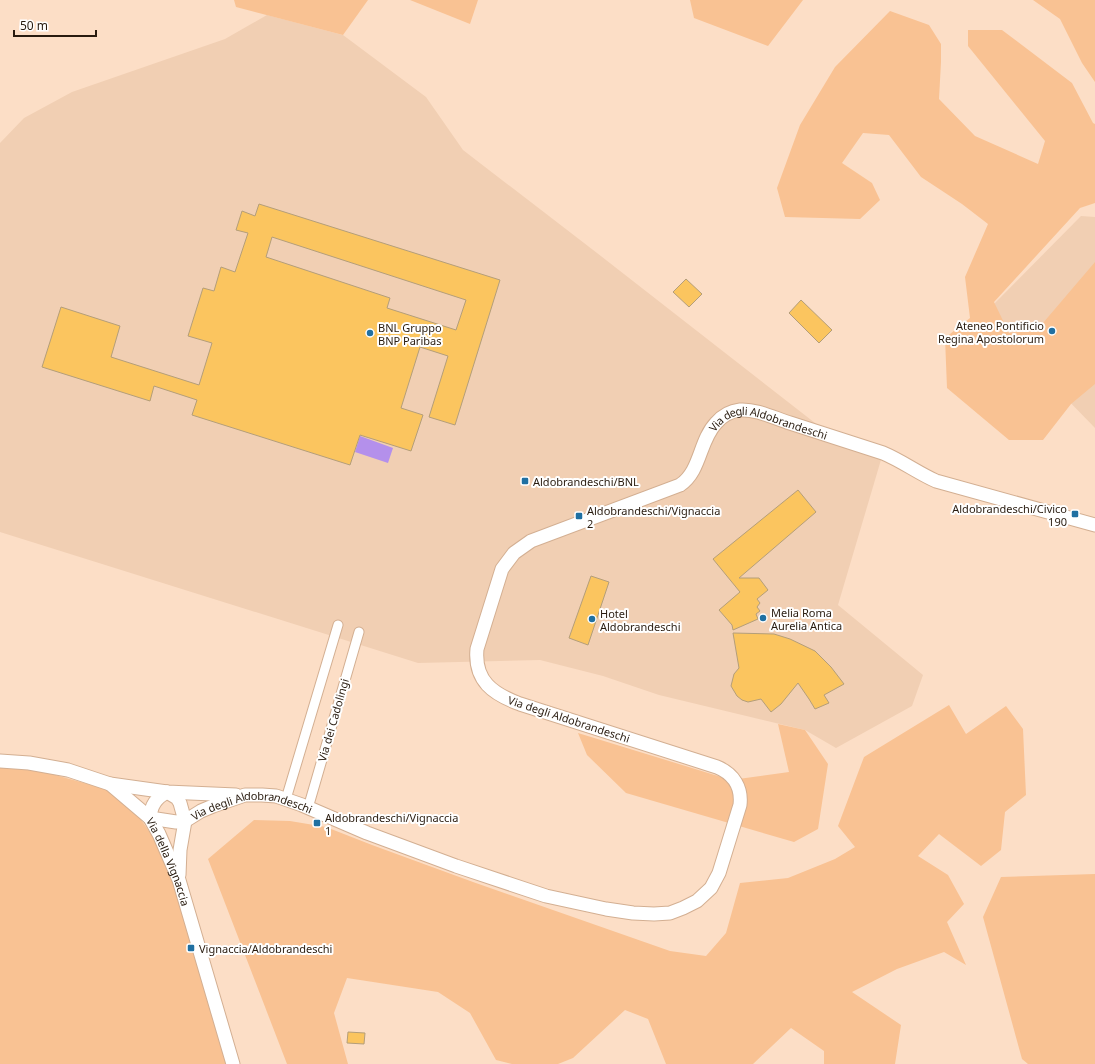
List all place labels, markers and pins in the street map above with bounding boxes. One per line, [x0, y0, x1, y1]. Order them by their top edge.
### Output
place label: Ateneo Pontificio Regina Apostolorum [938, 318, 1044, 346]
place label: BNL Gruppo BNP Paribas [378, 320, 442, 348]
marker: Ateneo Pontificio Regina Apostolorum [1047, 326, 1057, 336]
marker: BNL Gruppo BNP Paribas [365, 328, 375, 338]
place label: Aldobrandeschi/BNL [533, 474, 639, 489]
marker: Aldobrandeschi/BNL [520, 476, 530, 486]
place label: Aldobrandeschi/Civico 190 [952, 501, 1067, 529]
place label: Aldobrandeschi/Vignaccia 2 [587, 503, 720, 531]
marker: Aldobrandeschi/Civico 190 [1070, 509, 1080, 519]
marker: Aldobrandeschi/Vignaccia 2 [574, 511, 584, 521]
place label: Melia Roma Aurelia Antica [771, 605, 842, 633]
place label: Hotel Aldobrandeschi [600, 606, 681, 634]
marker: Melia Roma Aurelia Antica [758, 613, 768, 623]
marker: Hotel Aldobrandeschi [587, 614, 597, 624]
place label: Aldobrandeschi/Vignaccia 1 [325, 810, 458, 838]
marker: Aldobrandeschi/Vignaccia 1 [312, 818, 322, 828]
place label: Vignaccia/Aldobrandeschi [199, 941, 332, 956]
marker: Vignaccia/Aldobrandeschi [186, 943, 196, 953]

